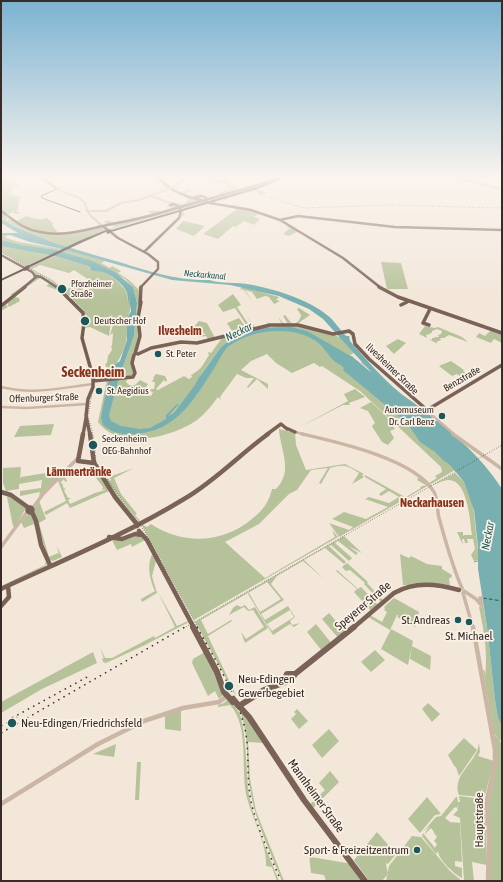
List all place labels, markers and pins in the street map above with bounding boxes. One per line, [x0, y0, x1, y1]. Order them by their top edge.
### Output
place label: Pforzheimer Straße [71, 279, 112, 300]
marker: Pforzheimer Straße [56, 283, 68, 295]
marker: Deutscher Hof [79, 315, 91, 327]
place label: Deutscher Hof [94, 315, 146, 327]
place label: St. Peter [166, 348, 196, 360]
marker: St. Peter [153, 349, 163, 359]
place label: St. Aegidius [107, 385, 149, 397]
marker: St. Aegidius [94, 386, 104, 396]
place label: Automuseum Dr. Carl Benz [385, 404, 434, 428]
marker: Automuseum Dr. Carl Benz [437, 411, 447, 421]
place label: Seckenheim OEG-Bahnhof [102, 433, 151, 456]
marker: Seckenheim OEG-Bahnhof [87, 439, 99, 451]
place label: St. Andreas [402, 613, 450, 627]
marker: St. Andreas [453, 615, 463, 625]
marker: St. Michael [464, 617, 474, 627]
place label: St. Michael [445, 629, 493, 643]
place label: Neu-Edingen Gewerbegebiet [238, 672, 305, 700]
marker: Neu-Edingen Gewerbegebiet [223, 680, 235, 692]
place label: Neu-Edingen/Friedrichsfeld [21, 716, 142, 730]
marker: Neu-Edingen/Friedrichsfeld [6, 717, 18, 729]
place label: Sport- & Freizeitzentrum [304, 843, 409, 857]
marker: Sport- & Freizeitzentrum [412, 845, 422, 855]

